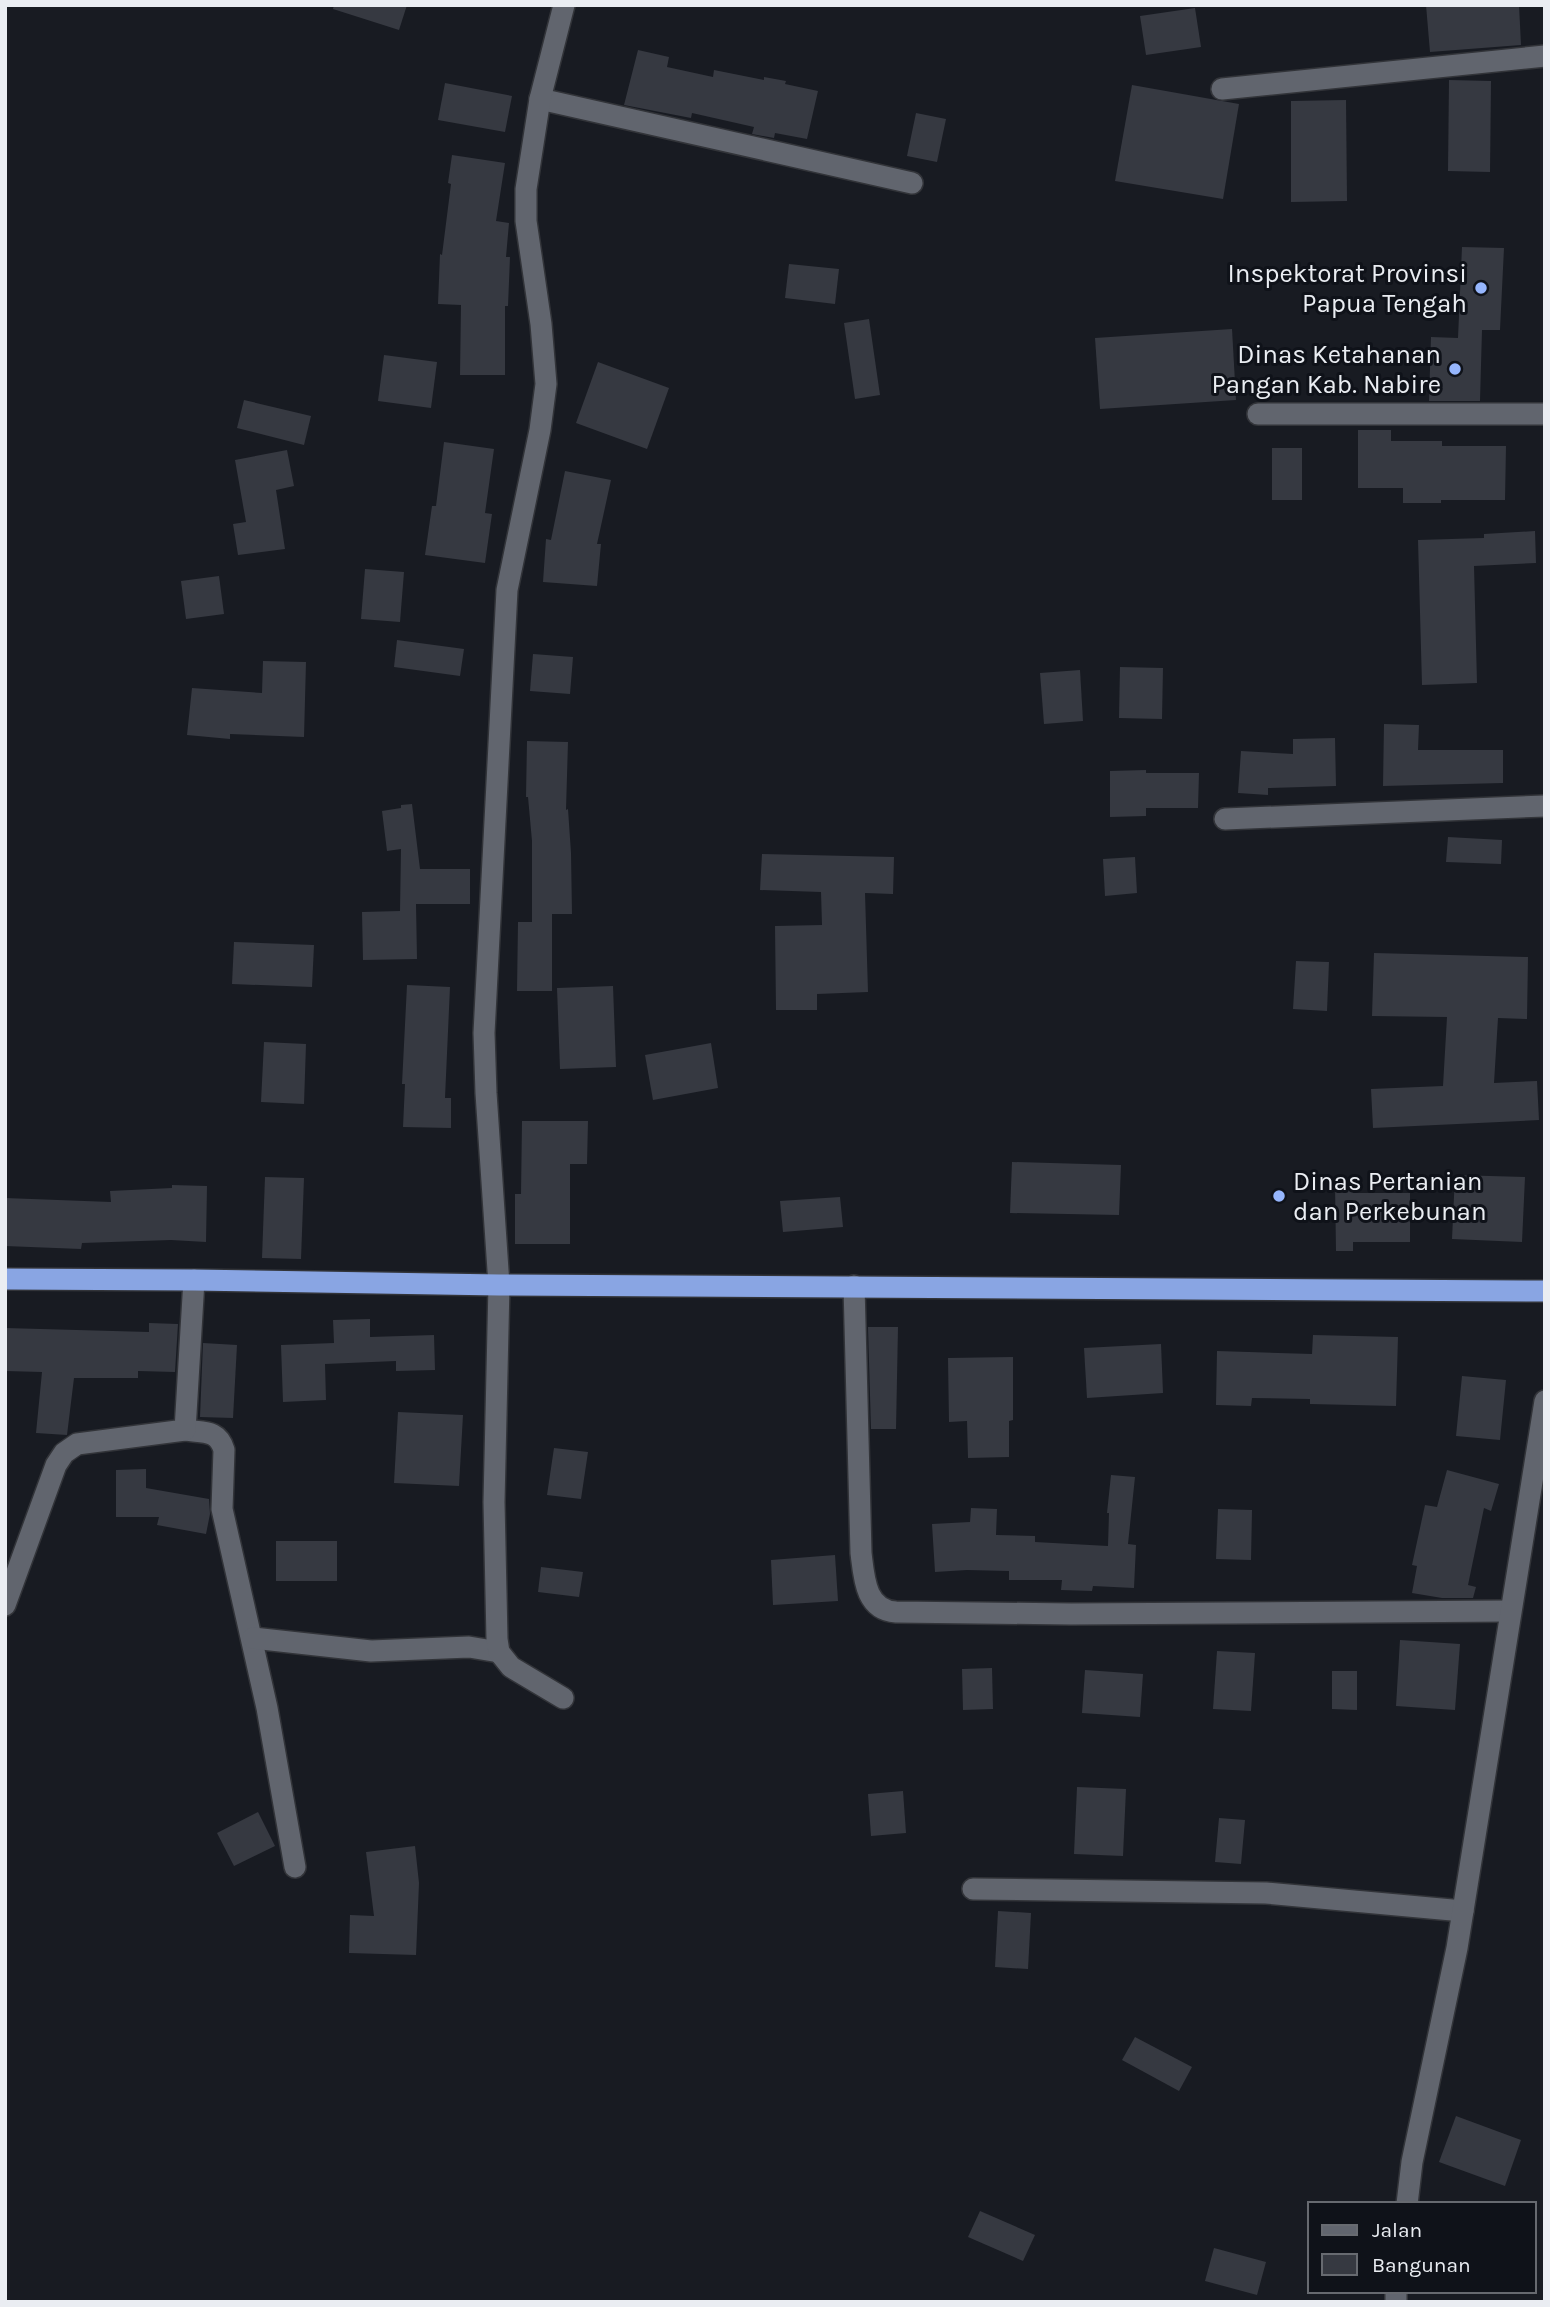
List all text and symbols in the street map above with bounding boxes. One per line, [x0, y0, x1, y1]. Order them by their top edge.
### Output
place label: Inspektorat Provinsi Papua Tengah [1228, 258, 1467, 319]
marker: Inspektorat Provinsi Papua Tengah [1473, 280, 1489, 296]
place label: Dinas Ketahanan Pangan Kab. Nabire [1211, 339, 1441, 400]
marker: Dinas Ketahanan Pangan Kab. Nabire [1447, 361, 1463, 377]
place label: Dinas Pertanian dan Perkebunan [1293, 1166, 1487, 1227]
marker: Dinas Pertanian dan Perkebunan [1271, 1188, 1287, 1204]
legend [1308, 2202, 1536, 2293]
text: Jalan [1372, 2218, 1422, 2242]
text: Bangunan [1372, 2253, 1471, 2277]

